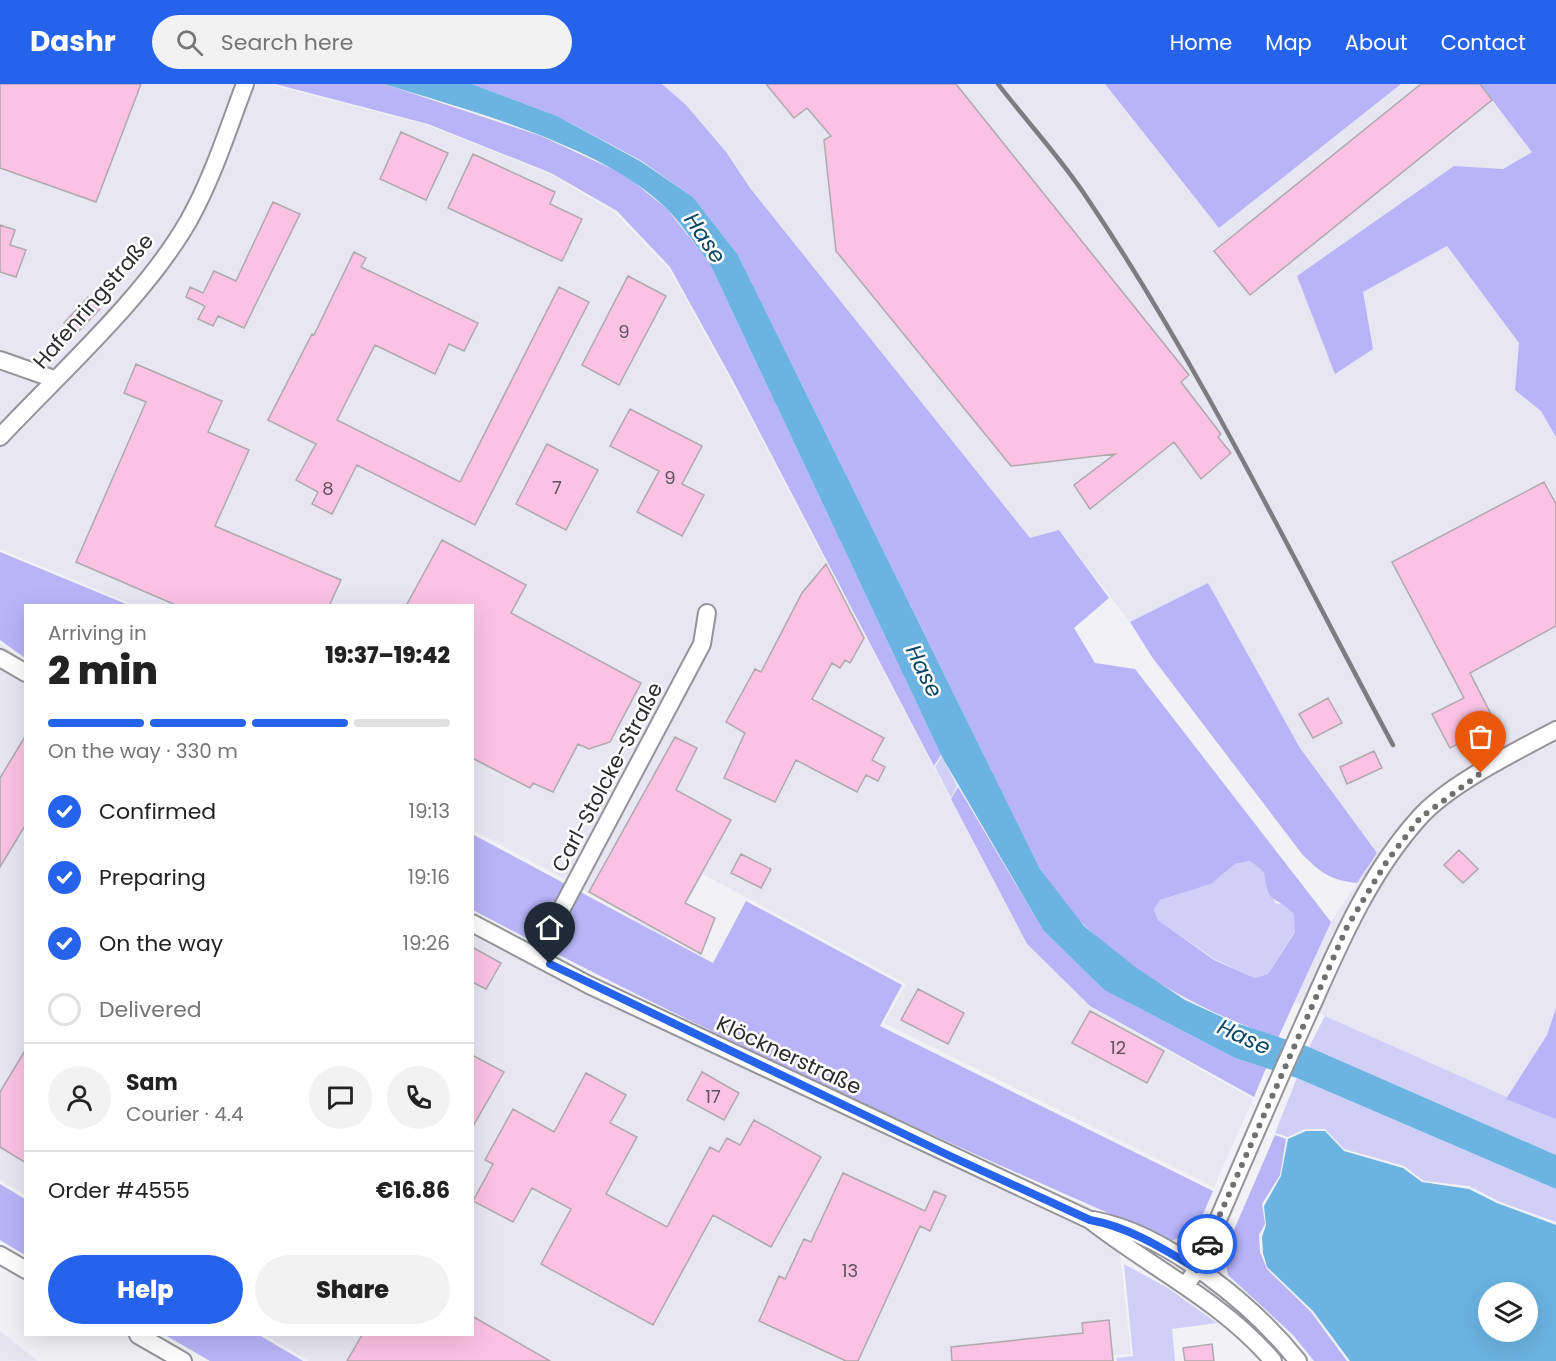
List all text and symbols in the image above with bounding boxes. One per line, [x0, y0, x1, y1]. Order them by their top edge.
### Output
search box [152, 15, 572, 69]
text: Dashr [30, 22, 116, 61]
icon: search [173, 26, 206, 59]
text: Search here [221, 27, 353, 58]
text: Home [1170, 28, 1232, 57]
text: Map [1265, 28, 1312, 57]
text: About [1345, 28, 1408, 57]
text: Contact [1441, 28, 1526, 57]
water label: Hase [677, 206, 733, 270]
street label: Hafenringstraße [26, 227, 160, 375]
house number: 9 [618, 319, 630, 344]
house number: 9 [664, 465, 676, 490]
house number: 7 [552, 475, 562, 500]
house number: 8 [322, 476, 334, 501]
text: Arriving in [48, 619, 147, 647]
water label: Hase [898, 639, 950, 703]
text: 19:37–19:42 [325, 640, 450, 671]
text: 2 min [48, 643, 158, 698]
street label: Carl-Stolcke-Straße [545, 677, 669, 877]
pin [1455, 711, 1506, 773]
icon: bag [1464, 720, 1497, 753]
text: On the way · 330 m [48, 737, 238, 765]
icon: check [48, 795, 81, 828]
text: Confirmed [99, 796, 216, 827]
text: 19:13 [409, 797, 450, 825]
icon: check [48, 861, 81, 894]
text: Preparing [99, 862, 206, 893]
text: 19:16 [408, 863, 450, 891]
pin [524, 902, 575, 964]
icon: home [533, 911, 566, 944]
icon: check [48, 927, 81, 960]
text: On the way [99, 928, 223, 959]
text: 19:26 [403, 929, 450, 957]
text: Delivered [99, 994, 202, 1025]
street label: Klöcknerstraße [712, 1009, 866, 1101]
water label: Hase [1212, 1011, 1276, 1063]
house number: 12 [1110, 1035, 1126, 1060]
button: person [48, 1066, 111, 1129]
button: chat [309, 1066, 372, 1129]
button: phone [387, 1066, 450, 1129]
text: Sam [126, 1067, 178, 1098]
house number: 17 [705, 1084, 721, 1109]
text: Courier · 4.4 [126, 1100, 244, 1128]
text: Order #4555 [48, 1175, 190, 1206]
text: €16.86 [376, 1175, 450, 1206]
courier [1177, 1214, 1237, 1274]
icon: car [1191, 1228, 1224, 1261]
button: Help [48, 1255, 243, 1324]
button: Share [255, 1255, 450, 1324]
house number: 13 [842, 1258, 858, 1283]
map controls [1478, 1282, 1538, 1342]
button: layers [1478, 1282, 1538, 1342]

